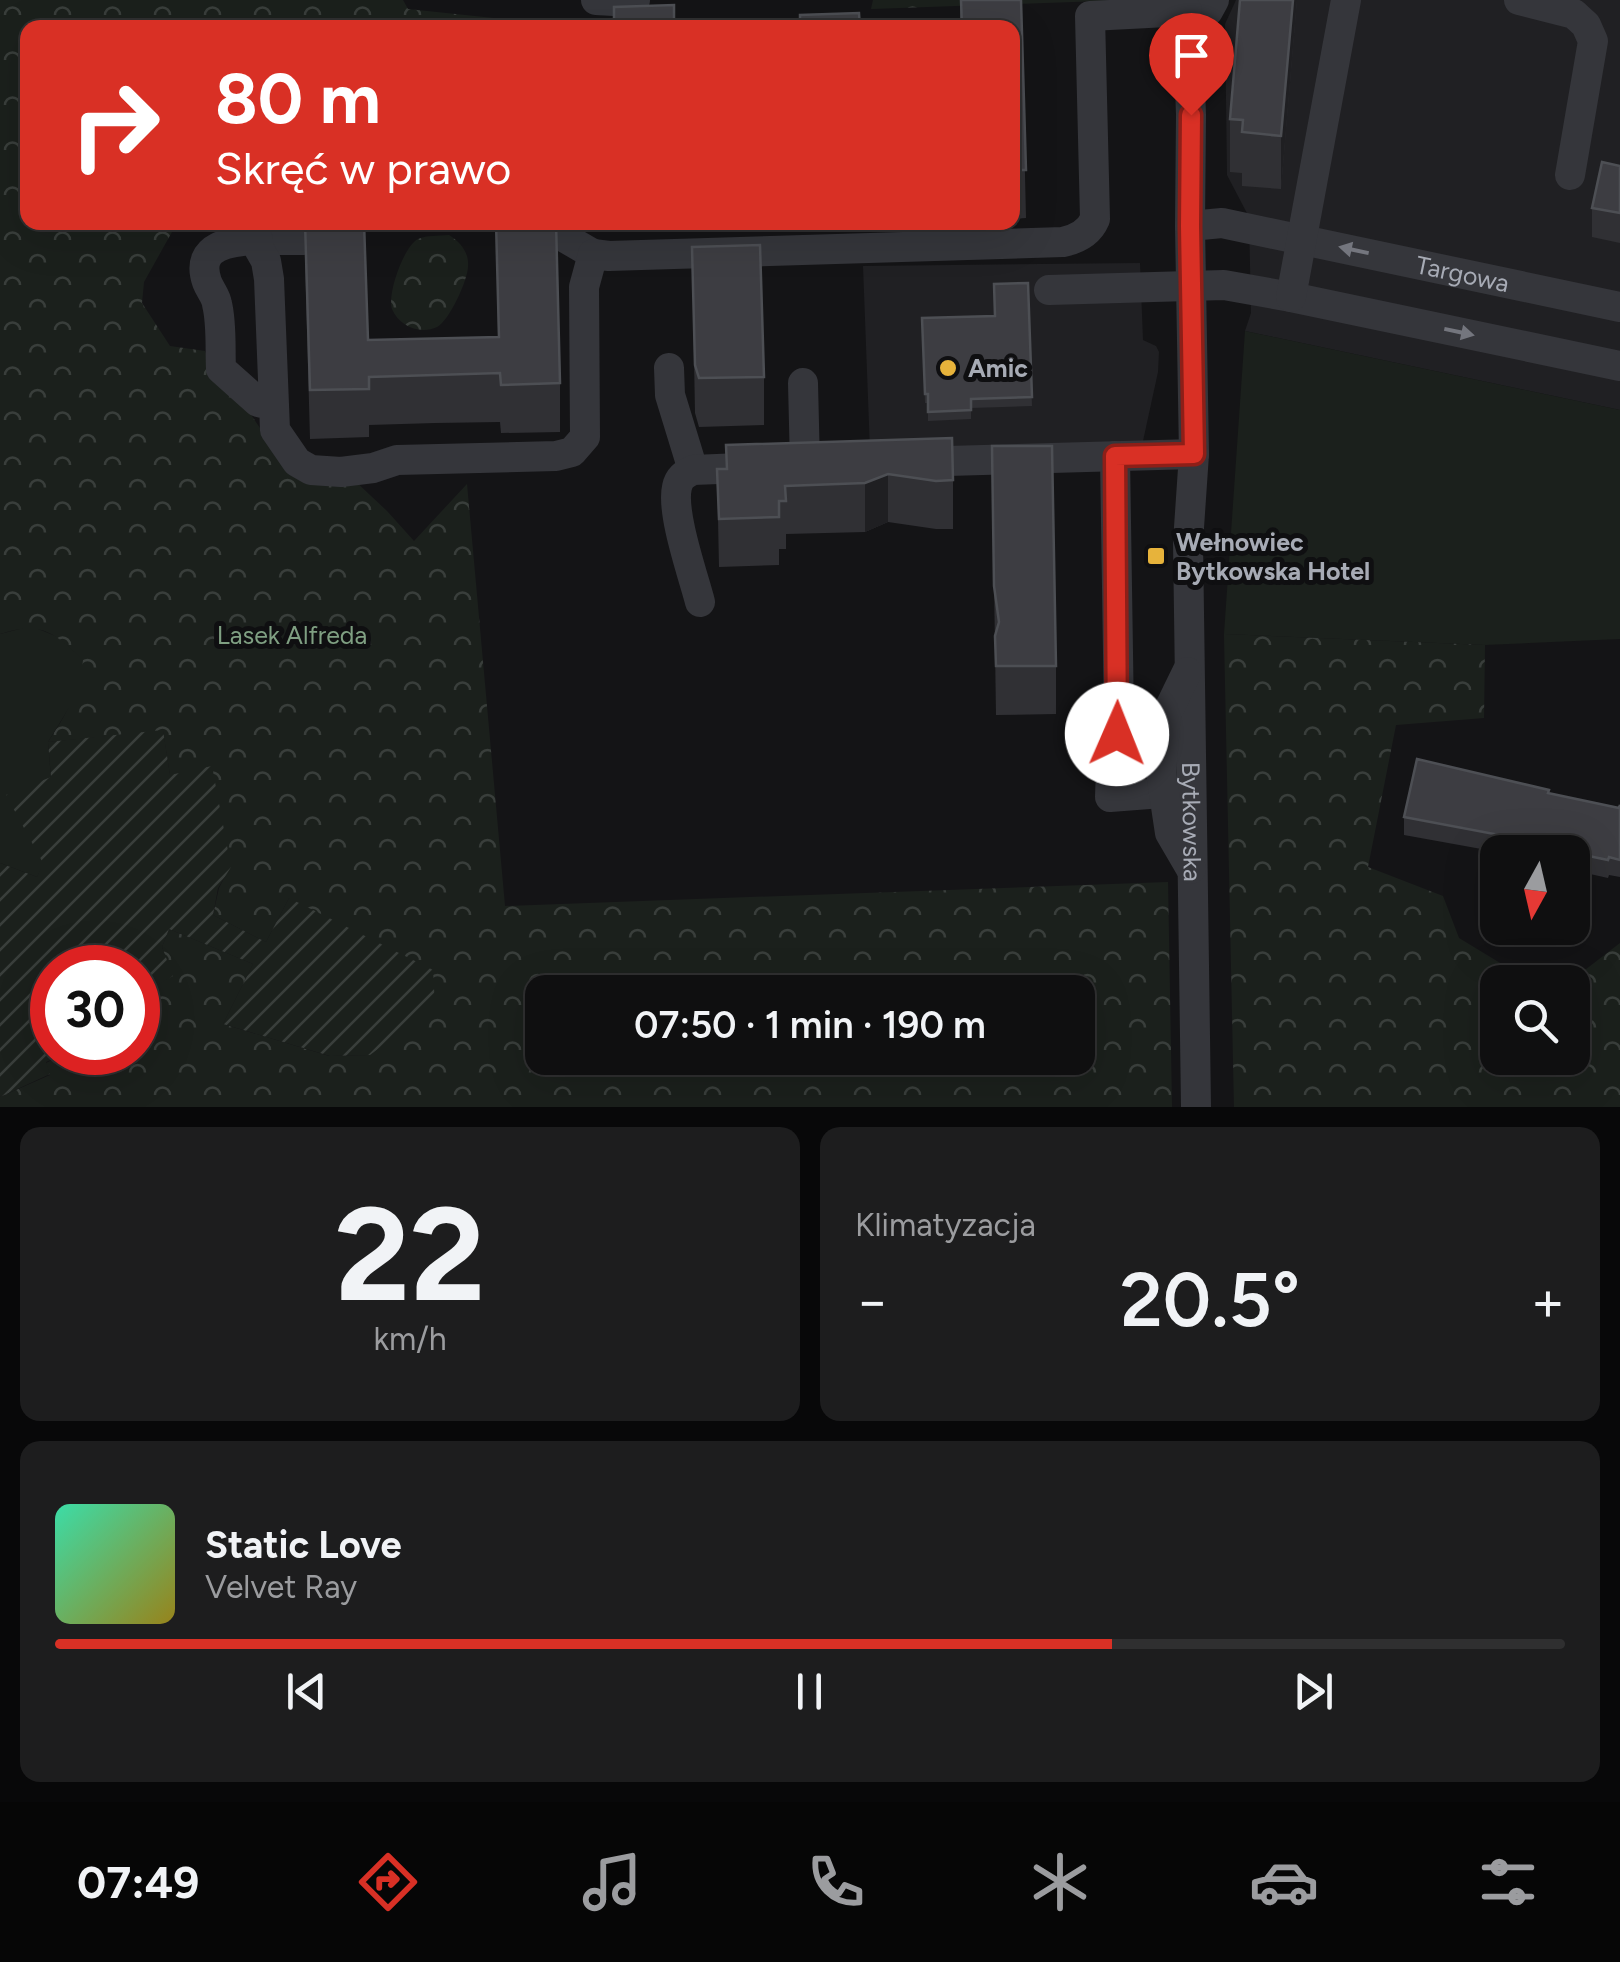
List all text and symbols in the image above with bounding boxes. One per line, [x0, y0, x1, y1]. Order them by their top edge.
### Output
pin [1149, 13, 1234, 116]
icon: arrive [1164, 28, 1219, 83]
text: 80 m [215, 56, 381, 141]
icon: right [50, 60, 180, 190]
text: Skręć w prawo [215, 141, 511, 195]
one-way arrow [1338, 242, 1369, 257]
street label: Targowa [1413, 249, 1512, 298]
one-way arrow [1444, 325, 1475, 341]
place label: Amic [968, 353, 1028, 383]
marker: Amic [937, 357, 959, 379]
place label: Wełnowiec Bytkowska Hotel [1176, 527, 1370, 586]
marker: Wełnowiec Bytkowska Hotel [1145, 545, 1167, 567]
park label: Lasek Alfreda [217, 620, 367, 650]
position arrow [1065, 682, 1169, 786]
street label: Bytkowska [1176, 762, 1208, 882]
north arrow [1480, 835, 1590, 945]
map controls [1480, 835, 1590, 1075]
speed limit sign: 30 [30, 945, 160, 1075]
button: search [1480, 965, 1590, 1075]
text: 07:50 · 1 min · 190 m [634, 1002, 986, 1048]
text: 22 [335, 1177, 485, 1333]
text: Klimatyzacja [855, 1206, 1036, 1244]
text: 20.5° [1120, 1255, 1300, 1345]
text: − [855, 1268, 889, 1334]
text: + [1531, 1268, 1565, 1334]
text: km/h [373, 1320, 447, 1358]
text: Static Love [205, 1522, 402, 1568]
text: Velvet Ray [205, 1568, 357, 1606]
icon: previous [279, 1664, 334, 1719]
icon: pause [782, 1664, 837, 1719]
icon: next [1286, 1664, 1341, 1719]
icon: directions [353, 1847, 423, 1917]
icon: music [577, 1847, 647, 1917]
icon: phone [801, 1847, 871, 1917]
icon: climate [1025, 1847, 1095, 1917]
icon: car [1249, 1847, 1319, 1917]
icon: filters [1473, 1847, 1543, 1917]
text: 07:49 [77, 1855, 199, 1909]

